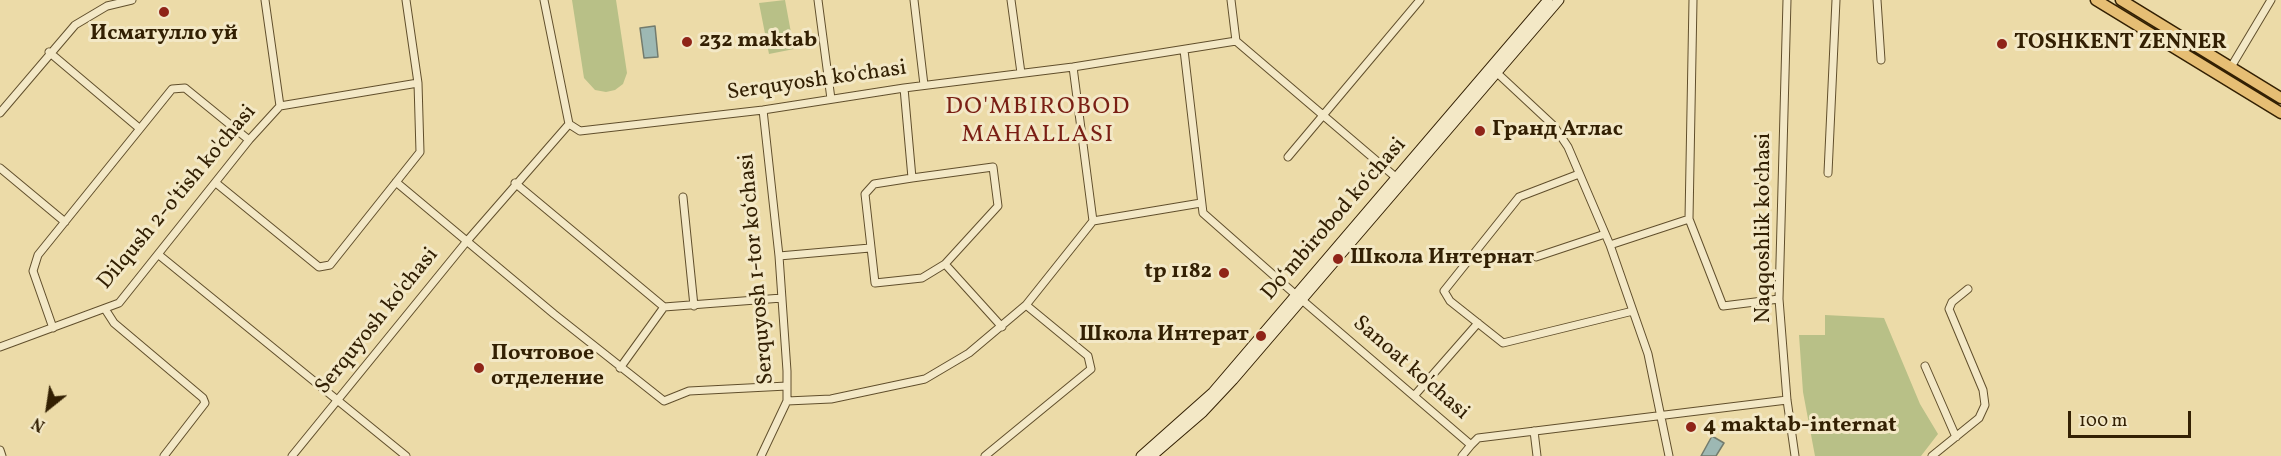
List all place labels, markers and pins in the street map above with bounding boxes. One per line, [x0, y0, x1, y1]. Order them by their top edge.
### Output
marker: Исматулло уй [157, 5, 171, 19]
place label: Исматулло уй [90, 22, 238, 48]
place label: 232 maktab [699, 29, 817, 55]
place label: TOSHKENT ZENNER [2014, 31, 2227, 57]
marker: 232 maktab [680, 35, 694, 49]
marker: TOSHKENT ZENNER [1995, 37, 2009, 51]
place label: Гранд Атлас [1492, 118, 1623, 144]
marker: Гранд Атлас [1473, 124, 1487, 138]
place label: Школа Интернат [1350, 246, 1534, 272]
marker: Школа Интернат [1331, 252, 1345, 266]
place label: tp 1182 [1145, 260, 1212, 286]
marker: tp 1182 [1217, 266, 1231, 280]
place label: Школа Интерат [1079, 323, 1249, 349]
marker: Школа Интерат [1254, 329, 1268, 343]
place label: Почтовое отделение [491, 342, 604, 394]
marker: Почтовое отделение [472, 361, 486, 375]
place label: 4 maktab-internat [1703, 414, 1897, 440]
marker: 4 maktab-internat [1684, 420, 1698, 434]

